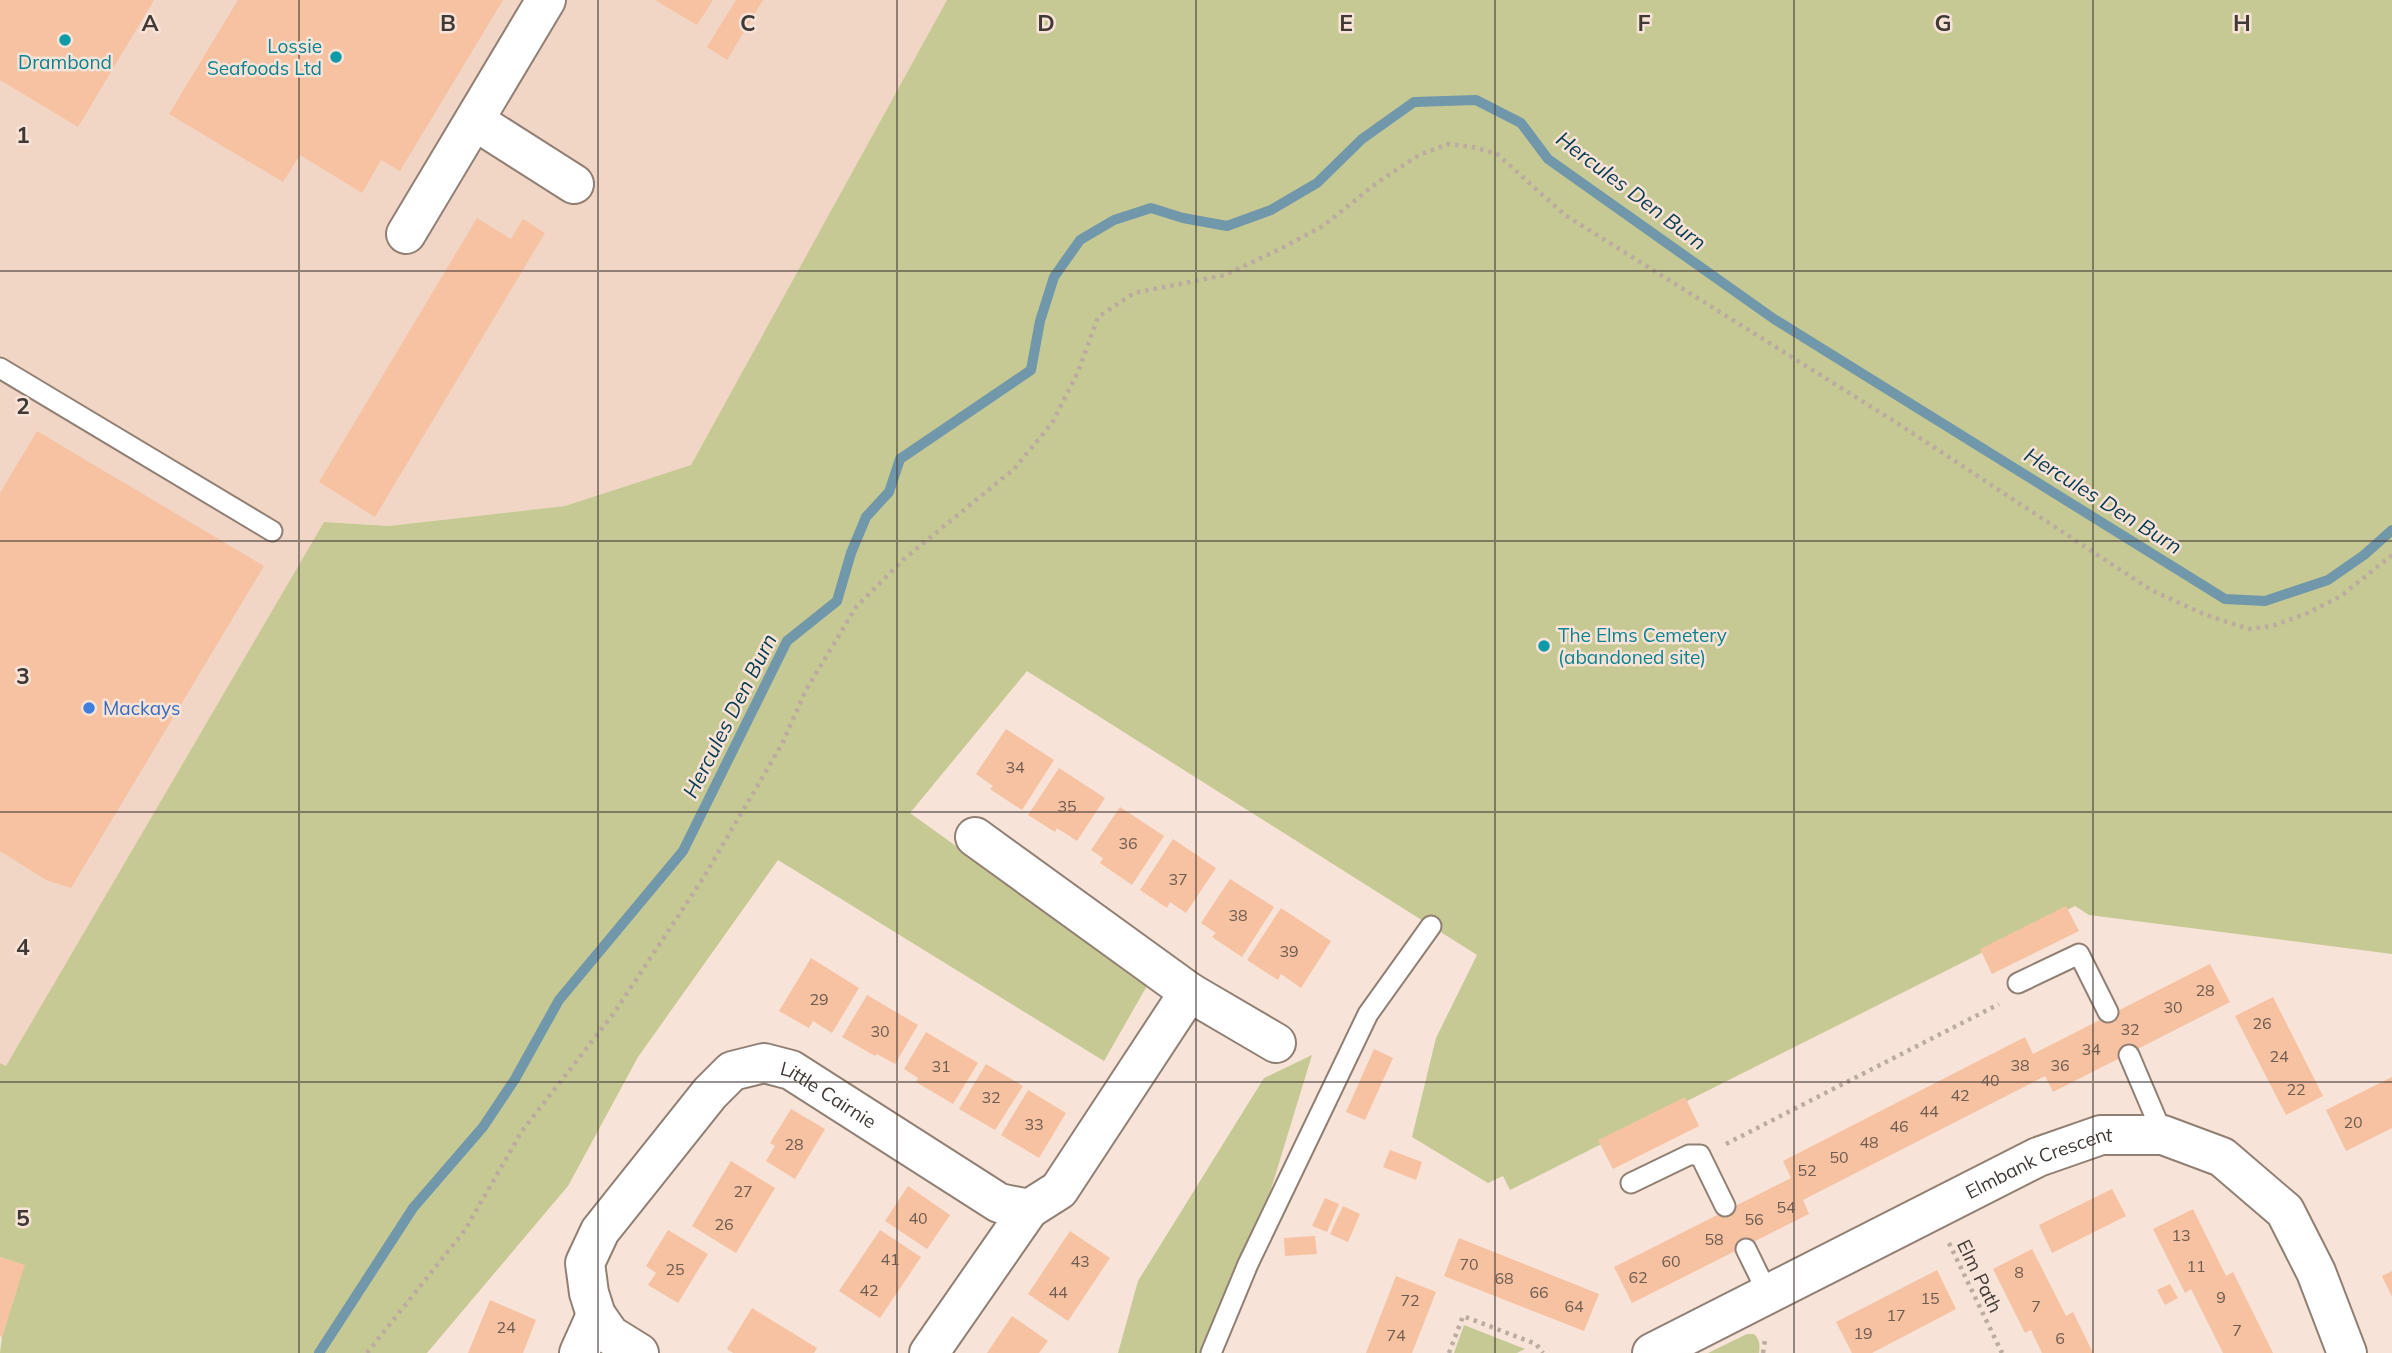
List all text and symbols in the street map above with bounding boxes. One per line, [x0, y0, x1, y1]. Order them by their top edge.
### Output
text: A [141, 8, 159, 37]
text: B [440, 8, 456, 37]
text: C [740, 8, 756, 37]
text: D [1037, 8, 1055, 37]
text: E [1339, 8, 1353, 37]
text: F [1637, 8, 1651, 37]
text: G [1934, 8, 1952, 37]
text: H [2233, 8, 2251, 37]
marker: Drambond [57, 32, 73, 48]
place label: Lossie Seafoods Ltd [207, 34, 322, 80]
marker: Lossie Seafoods Ltd [328, 49, 344, 65]
place label: Drambond [18, 50, 112, 74]
text: 1 [16, 120, 30, 149]
water label: Hercules Den Burn [1551, 125, 1712, 255]
text: 2 [16, 391, 30, 420]
water label: Hercules Den Burn [2020, 441, 2187, 559]
place label: The Elms Cemetery (abandoned site) [1558, 623, 1727, 669]
water label: Hercules Den Burn [676, 629, 782, 802]
marker: The Elms Cemetery (abandoned site) [1536, 638, 1552, 654]
text: 3 [16, 661, 30, 690]
place label: Mackays [103, 696, 180, 720]
marker: Mackays [81, 700, 97, 716]
house number: 34 [1005, 757, 1025, 777]
house number: 35 [1057, 796, 1077, 816]
house number: 36 [1118, 833, 1138, 853]
house number: 37 [1168, 869, 1188, 889]
house number: 38 [1228, 905, 1248, 925]
text: 4 [16, 932, 30, 961]
house number: 39 [1279, 941, 1299, 961]
house number: 28 [2195, 980, 2215, 1000]
house number: 29 [809, 989, 829, 1009]
house number: 30 [2163, 997, 2183, 1017]
house number: 26 [2252, 1013, 2272, 1033]
house number: 32 [2120, 1019, 2140, 1039]
house number: 30 [870, 1021, 890, 1041]
house number: 34 [2081, 1039, 2101, 1059]
house number: 24 [2269, 1046, 2289, 1066]
house number: 38 [2010, 1055, 2030, 1075]
house number: 36 [2050, 1055, 2070, 1075]
street label: Little Cairnie [778, 1056, 881, 1133]
house number: 31 [931, 1056, 951, 1076]
house number: 40 [1980, 1070, 2000, 1090]
house number: 22 [2286, 1079, 2306, 1099]
house number: 42 [1950, 1085, 1970, 1105]
house number: 32 [981, 1087, 1001, 1107]
house number: 44 [1919, 1101, 1939, 1121]
house number: 20 [2343, 1112, 2363, 1132]
house number: 33 [1024, 1114, 1044, 1134]
house number: 46 [1889, 1116, 1909, 1136]
street label: Elmbank Crescent [1961, 1122, 2113, 1204]
house number: 48 [1859, 1132, 1879, 1152]
house number: 28 [784, 1134, 804, 1154]
house number: 50 [1829, 1147, 1849, 1167]
house number: 52 [1797, 1160, 1817, 1180]
house number: 27 [733, 1181, 753, 1201]
house number: 54 [1776, 1197, 1796, 1217]
text: 5 [16, 1203, 30, 1232]
house number: 40 [908, 1208, 928, 1228]
house number: 56 [1744, 1209, 1764, 1229]
house number: 26 [714, 1214, 734, 1234]
house number: 13 [2171, 1225, 2191, 1245]
house number: 58 [1704, 1229, 1724, 1249]
street label: Elm Path [1952, 1235, 2008, 1317]
house number: 41 [880, 1249, 900, 1269]
house number: 43 [1070, 1251, 1090, 1271]
house number: 60 [1661, 1251, 1681, 1271]
house number: 70 [1459, 1254, 1479, 1274]
house number: 11 [2186, 1256, 2206, 1276]
house number: 25 [665, 1259, 685, 1279]
house number: 8 [2014, 1262, 2024, 1282]
house number: 62 [1628, 1267, 1648, 1287]
house number: 68 [1494, 1268, 1514, 1288]
house number: 42 [859, 1280, 879, 1300]
house number: 44 [1048, 1282, 1068, 1302]
house number: 66 [1529, 1282, 1549, 1302]
house number: 9 [2216, 1287, 2226, 1307]
house number: 15 [1920, 1288, 1940, 1308]
house number: 72 [1400, 1290, 1420, 1310]
house number: 64 [1564, 1296, 1584, 1316]
house number: 7 [2031, 1296, 2041, 1316]
house number: 17 [1886, 1305, 1906, 1325]
house number: 24 [496, 1317, 516, 1337]
house number: 7 [2232, 1320, 2242, 1340]
house number: 19 [1853, 1323, 1873, 1343]
house number: 74 [1386, 1325, 1406, 1345]
house number: 6 [2055, 1328, 2065, 1348]

